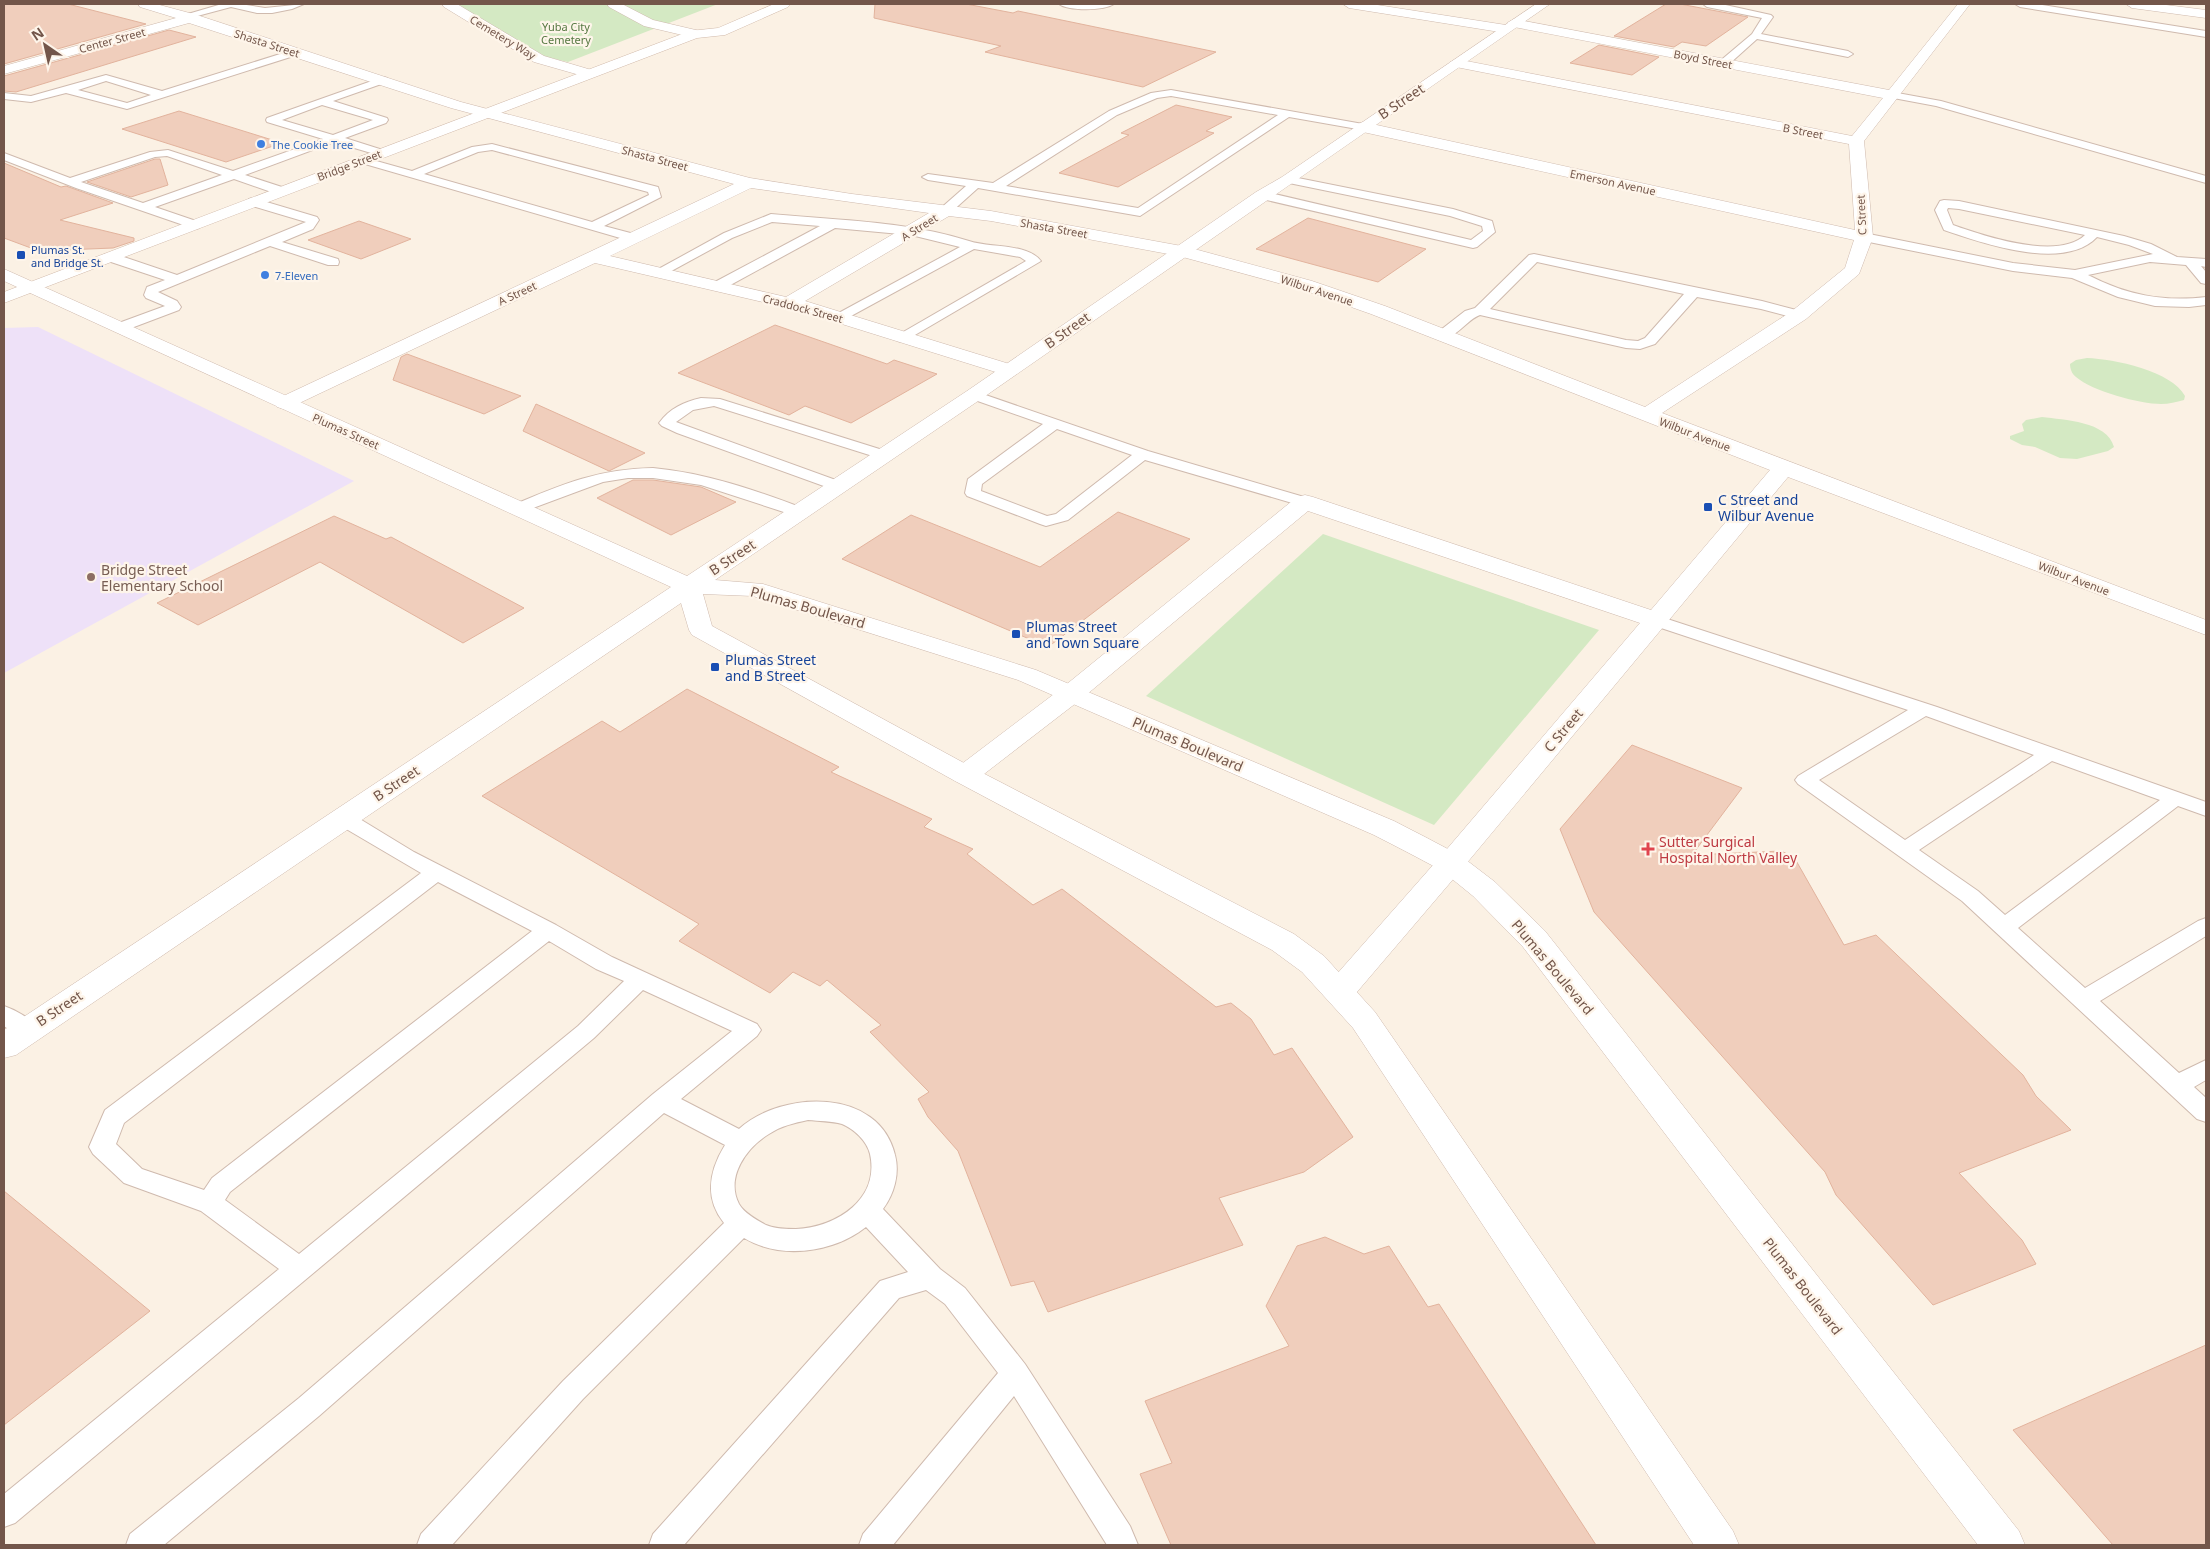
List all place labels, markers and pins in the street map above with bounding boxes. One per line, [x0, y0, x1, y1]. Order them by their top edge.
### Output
place label: The Cookie Tree [271, 137, 353, 152]
marker: The Cookie Tree [255, 138, 267, 150]
place label: Plumas St. and Bridge St. [31, 242, 104, 270]
marker: Plumas St. and Bridge St. [15, 249, 27, 261]
place label: 7-Eleven [275, 268, 318, 283]
marker: 7-Eleven [259, 269, 271, 281]
place label: C Street and Wilbur Avenue [1718, 490, 1814, 525]
marker: C Street and Wilbur Avenue [1702, 501, 1714, 513]
place label: Bridge Street Elementary School [101, 560, 223, 595]
marker: Bridge Street Elementary School [85, 571, 97, 583]
place label: Plumas Street and Town Square [1026, 617, 1139, 652]
marker: Plumas Street and Town Square [1010, 628, 1022, 640]
place label: Plumas Street and B Street [725, 650, 816, 685]
marker: Plumas Street and B Street [709, 661, 721, 673]
place label: Sutter Surgical Hospital North Valley [1659, 832, 1798, 867]
marker: Sutter Surgical Hospital North Valley [1641, 842, 1655, 856]

